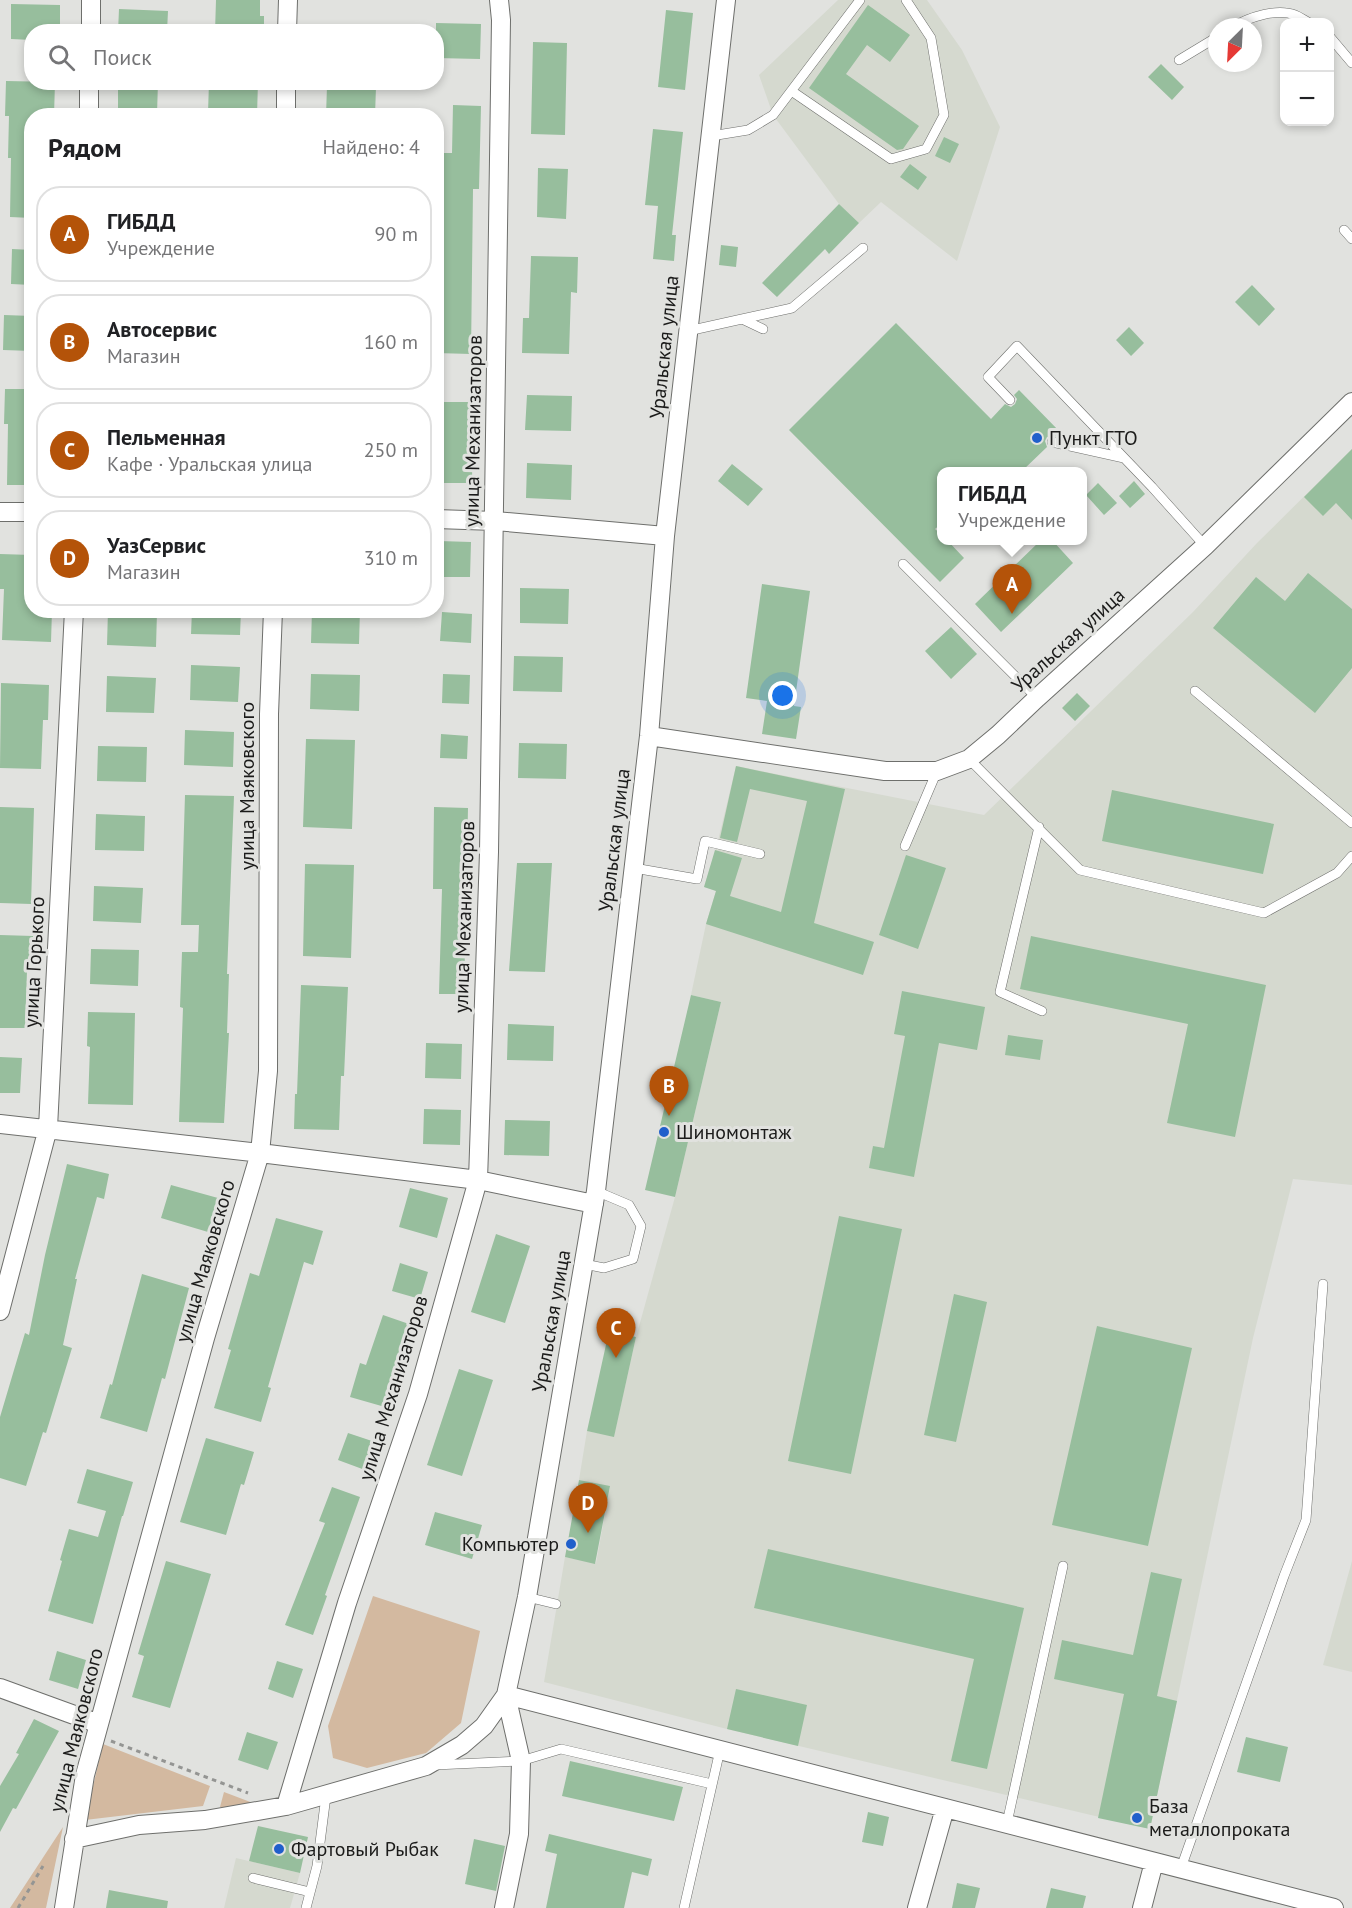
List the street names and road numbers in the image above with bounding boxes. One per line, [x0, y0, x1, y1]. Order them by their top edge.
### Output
street label: Уральская улица [644, 274, 684, 420]
street label: улица Механизаторов [458, 335, 488, 527]
street label: Уральская улица [1006, 582, 1130, 698]
street label: улица Маяковского [234, 702, 260, 870]
street label: Уральская улица [592, 767, 636, 913]
street label: улица Механизаторов [448, 820, 480, 1014]
street label: улица Горького [18, 896, 50, 1028]
street label: улица Маяковского [169, 1176, 241, 1346]
street label: Уральская улица [526, 1248, 576, 1394]
street label: улица Механизаторов [352, 1292, 434, 1484]
street label: улица Маяковского [43, 1645, 109, 1815]

